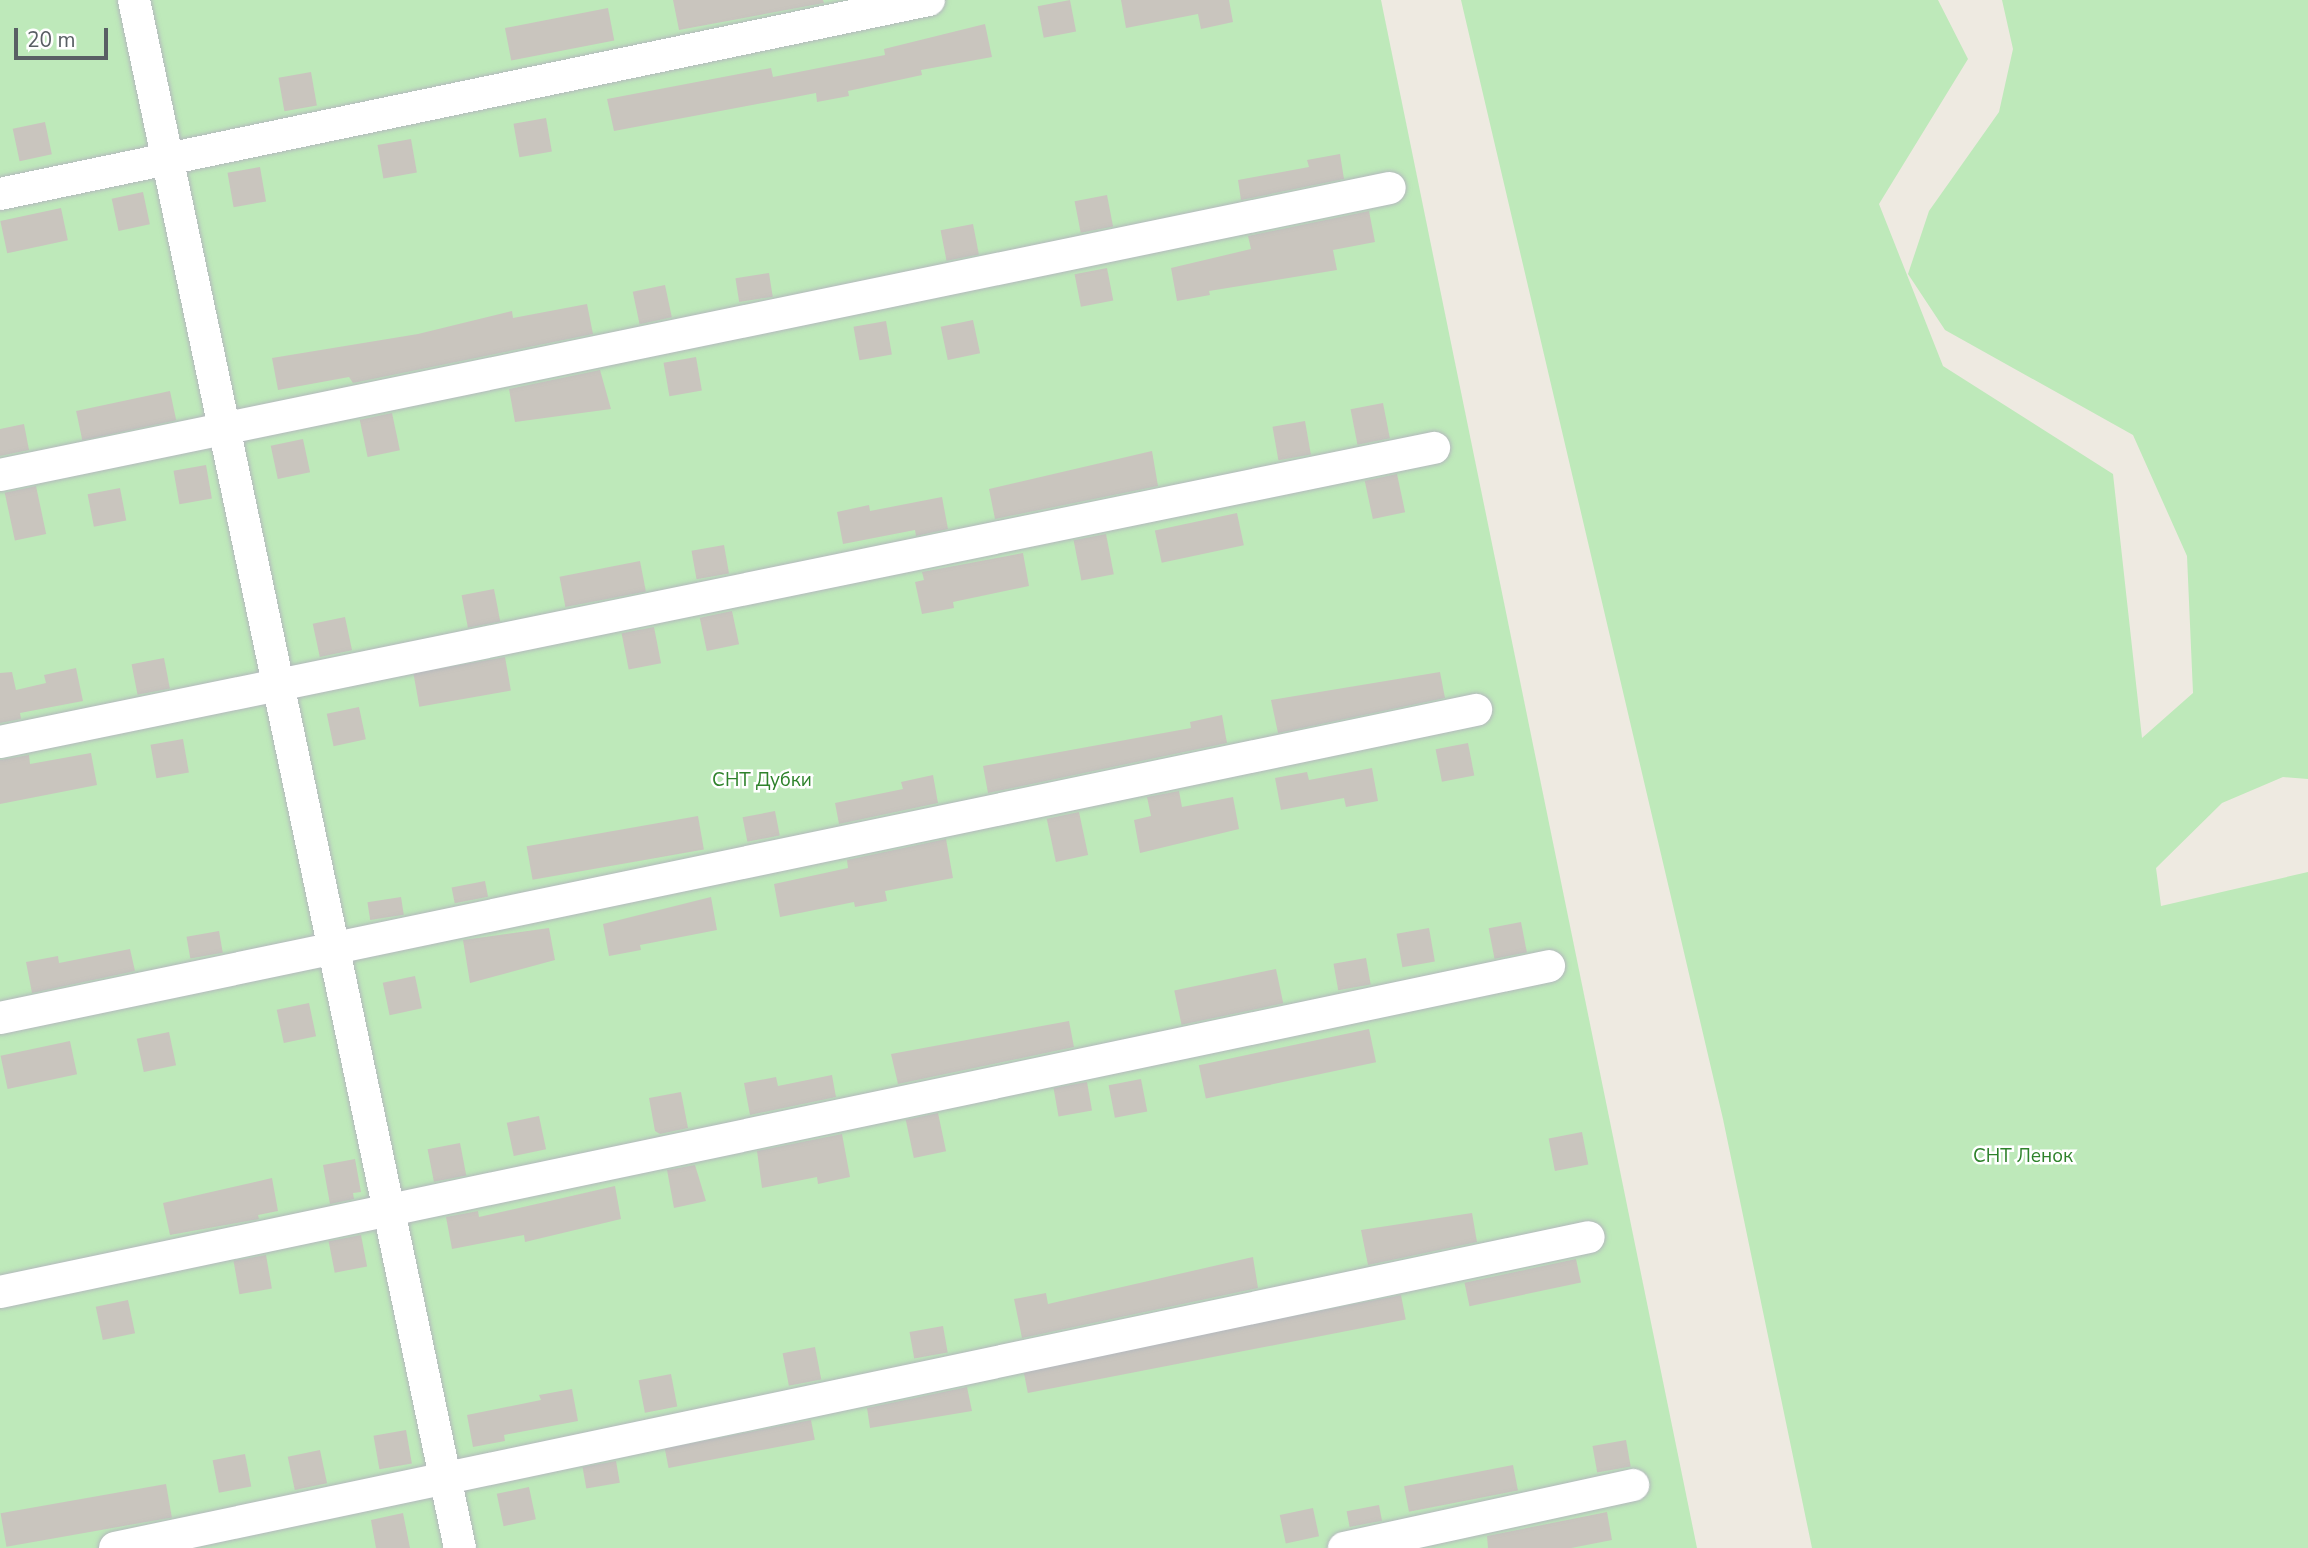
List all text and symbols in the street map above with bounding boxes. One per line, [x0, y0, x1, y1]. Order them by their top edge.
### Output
scale bar [18, 14, 112, 58]
text: 20 m [27, 26, 76, 54]
park label: СНТ Дубки [712, 770, 812, 792]
park label: СНТ Ленок [1973, 1146, 2073, 1168]

